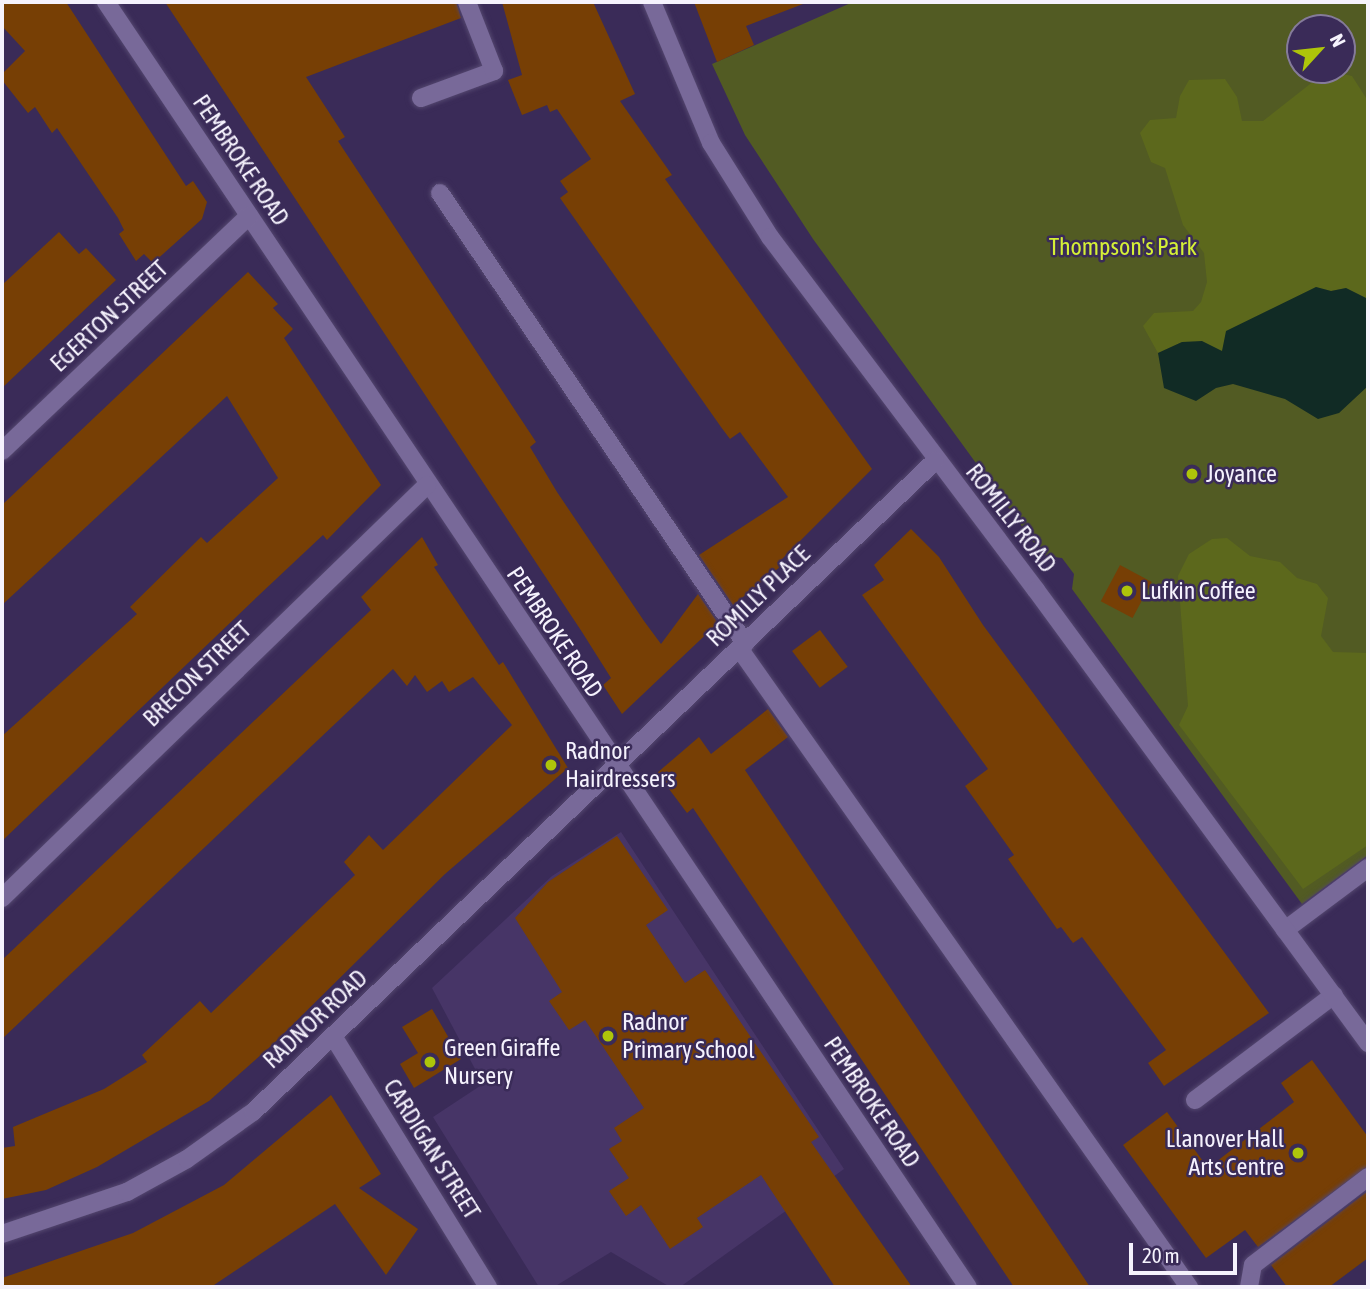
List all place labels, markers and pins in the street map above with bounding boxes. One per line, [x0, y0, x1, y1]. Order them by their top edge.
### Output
place label: Joyance [1206, 460, 1277, 488]
marker: Joyance [1184, 466, 1200, 482]
place label: Lufkin Coffee [1141, 577, 1256, 605]
marker: Lufkin Coffee [1119, 583, 1135, 599]
place label: Radnor Hairdressers [565, 737, 675, 793]
marker: Radnor Hairdressers [543, 757, 559, 773]
place label: Radnor Primary School [622, 1008, 755, 1064]
marker: Radnor Primary School [600, 1028, 616, 1044]
place label: Green Giraffe Nursery [444, 1034, 560, 1090]
marker: Green Giraffe Nursery [422, 1054, 438, 1070]
place label: Llanover Hall Arts Centre [1166, 1125, 1284, 1181]
marker: Llanover Hall Arts Centre [1290, 1145, 1306, 1161]

